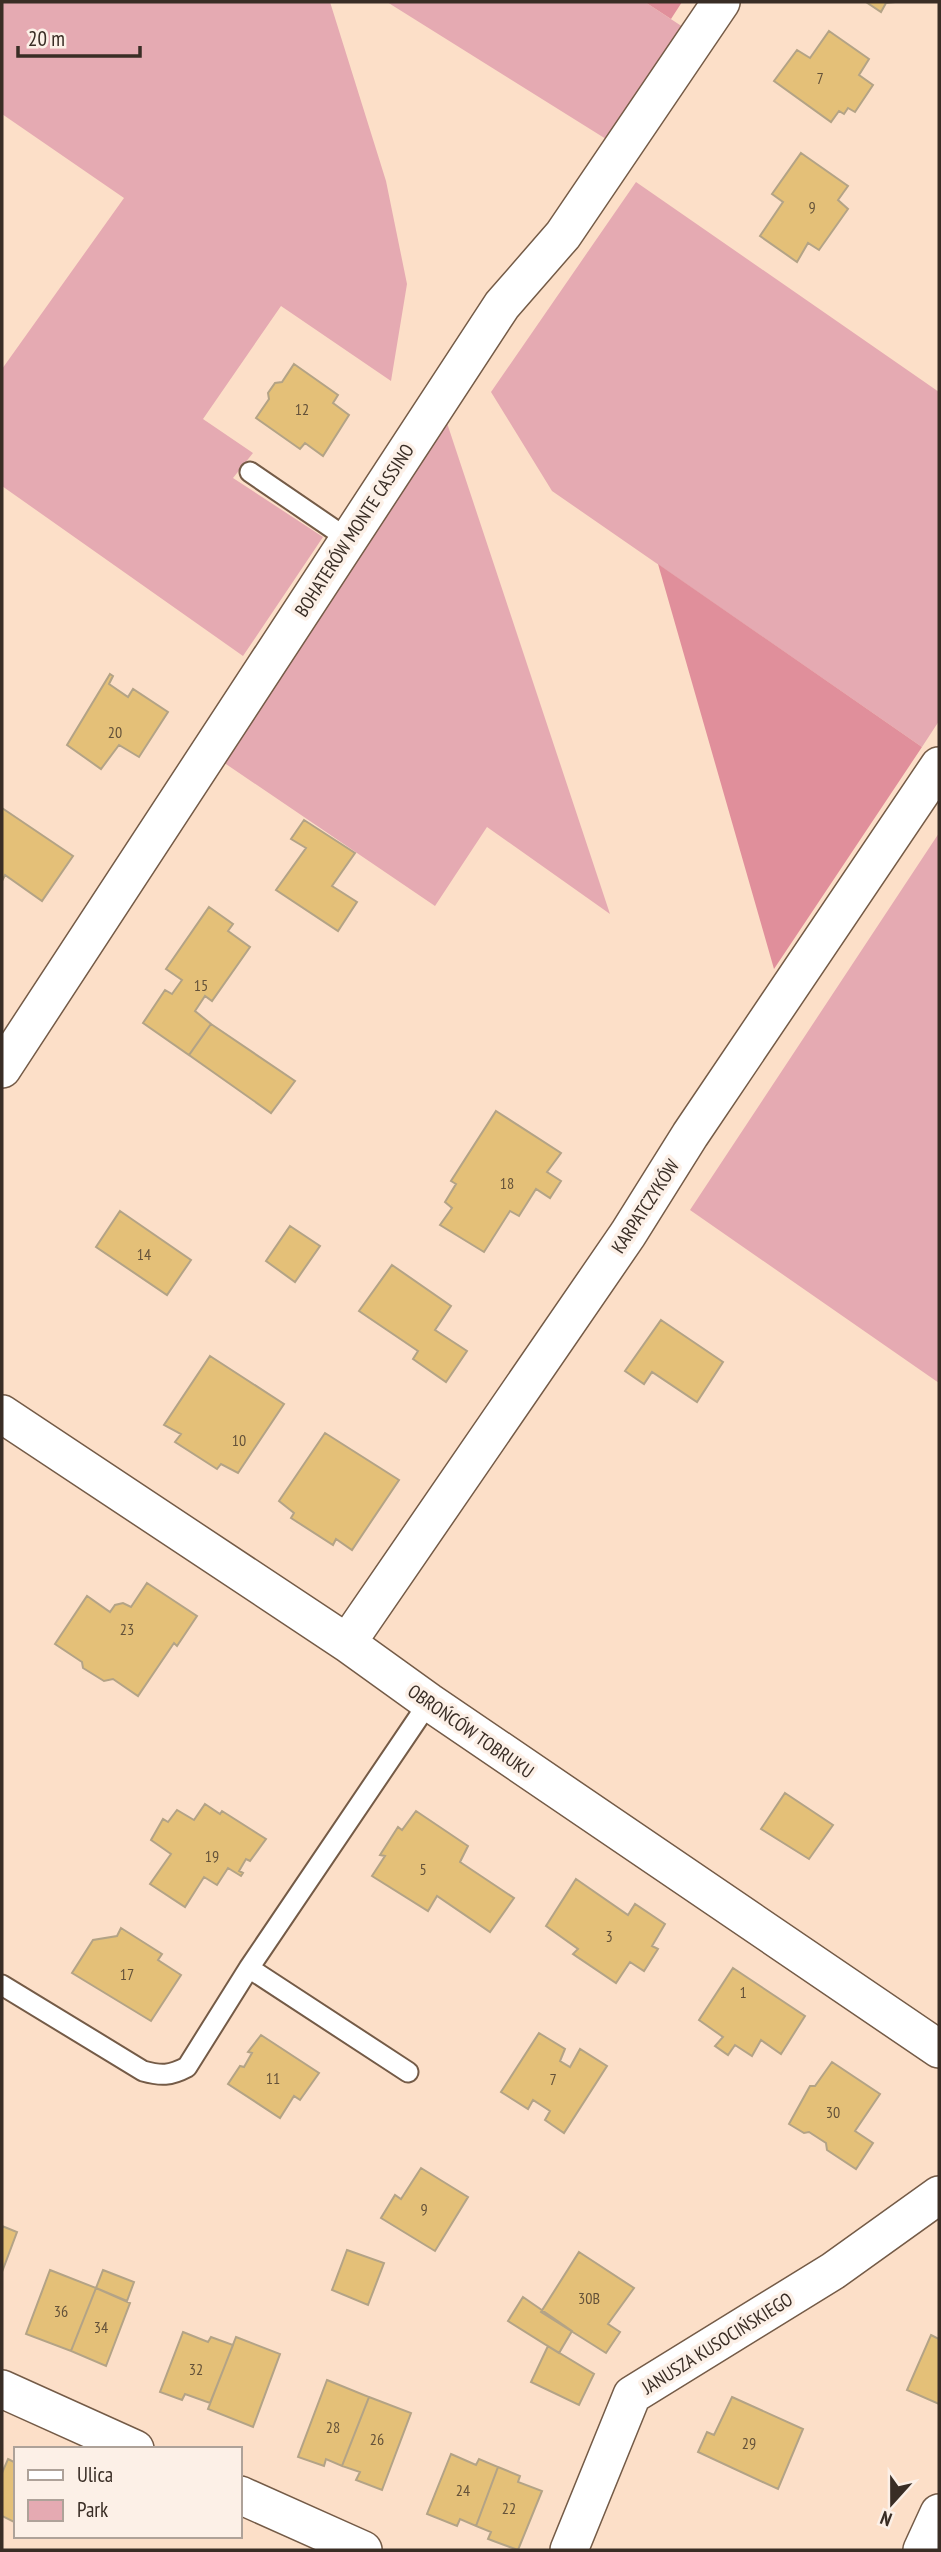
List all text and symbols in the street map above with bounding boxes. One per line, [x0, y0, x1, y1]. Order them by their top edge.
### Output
scale bar [18, 14, 140, 58]
text: 20 m [28, 25, 65, 52]
house number: 7 [816, 68, 824, 88]
house number: 9 [808, 197, 816, 217]
house number: 12 [295, 399, 309, 419]
street label: BOHATERÓW MONTE CASSINO [289, 439, 419, 621]
house number: 20 [108, 722, 122, 742]
house number: 15 [194, 975, 208, 995]
street label: KARPATCZYKÓW [606, 1154, 684, 1257]
house number: 18 [500, 1173, 514, 1193]
house number: 14 [137, 1244, 151, 1264]
house number: 10 [232, 1430, 246, 1450]
house number: 23 [120, 1619, 134, 1639]
street label: OBROŃCÓW TOBRUKU [403, 1679, 539, 1783]
house number: 19 [205, 1846, 219, 1866]
house number: 5 [419, 1859, 427, 1879]
house number: 3 [605, 1926, 613, 1946]
house number: 17 [120, 1964, 134, 1984]
house number: 1 [739, 1982, 747, 2002]
house number: 11 [266, 2068, 280, 2088]
house number: 7 [549, 2069, 557, 2089]
house number: 30 [826, 2102, 840, 2122]
house number: 9 [420, 2199, 428, 2219]
street label: JANUSZA KUSOCIŃSKIEGO [636, 2287, 797, 2400]
house number: 30B [578, 2288, 600, 2308]
house number: 36 [54, 2301, 68, 2321]
house number: 34 [94, 2317, 108, 2337]
house number: 32 [189, 2359, 203, 2379]
house number: 28 [326, 2417, 340, 2437]
house number: 26 [370, 2429, 384, 2449]
house number: 29 [742, 2433, 756, 2453]
legend [14, 2447, 242, 2538]
text: Ulica [77, 2461, 113, 2488]
north arrow [857, 2468, 927, 2538]
house number: 24 [456, 2480, 470, 2500]
text: Park [77, 2496, 108, 2523]
house number: 22 [502, 2498, 516, 2518]
text: N [877, 2506, 895, 2532]

